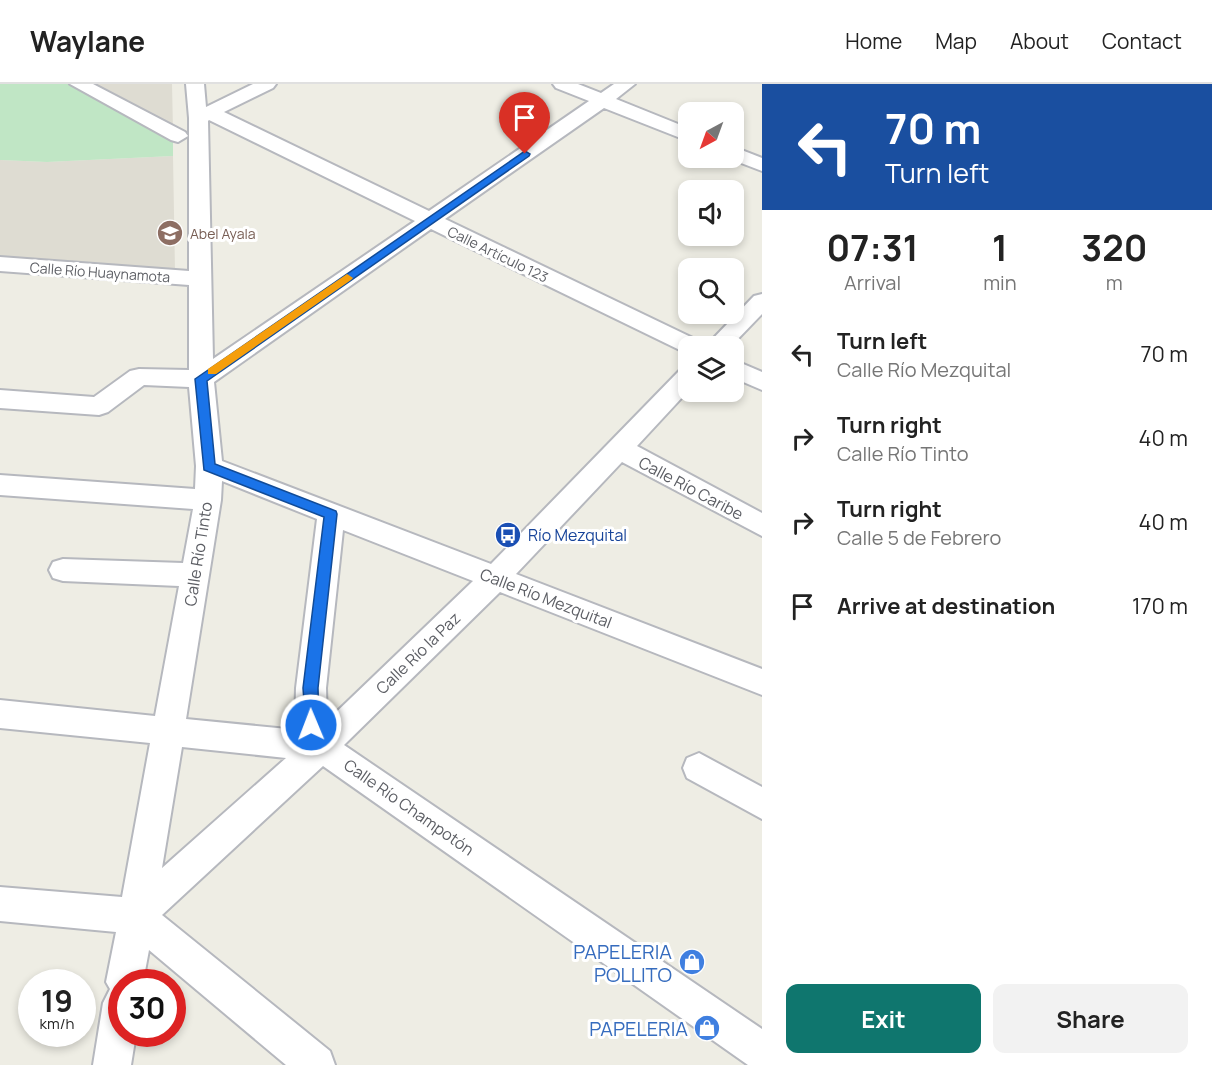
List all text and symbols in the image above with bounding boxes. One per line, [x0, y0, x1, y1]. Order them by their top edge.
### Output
text: Waylane [30, 22, 145, 60]
text: Home [845, 27, 902, 55]
text: Map [935, 27, 977, 55]
text: About [1010, 27, 1069, 55]
text: Contact [1102, 27, 1182, 55]
pin [499, 92, 550, 154]
text: 70 m [885, 99, 981, 157]
icon: arrive [508, 101, 541, 134]
north arrow [678, 102, 744, 168]
map controls [678, 102, 744, 402]
icon: left [786, 108, 864, 186]
text: Turn left [885, 154, 989, 191]
button: sound [678, 180, 744, 246]
school or university icon: Abel Ayala [155, 218, 185, 248]
street label: Calle Artículo 123 [445, 221, 551, 287]
text: 07:31 [827, 223, 919, 272]
text: 1 [992, 223, 1008, 272]
text: 320 [1081, 223, 1147, 272]
place label: Abel Ayala [190, 224, 256, 243]
street label: Calle Río Huaynamota [29, 258, 171, 286]
button: search [678, 258, 744, 324]
text: Arrival [844, 269, 901, 296]
text: min [983, 269, 1017, 296]
text: m [1106, 269, 1123, 296]
text: Turn left [837, 326, 927, 356]
button: layers [678, 336, 744, 402]
icon: left [786, 338, 819, 371]
text: 70 m [1140, 339, 1188, 369]
text: Calle Río Mezquital [837, 356, 1011, 383]
text: Turn right [837, 410, 942, 440]
icon: right [786, 422, 819, 455]
text: 40 m [1139, 423, 1188, 453]
text: Calle Río Tinto [837, 440, 968, 467]
street label: Calle Río Caribe [635, 451, 747, 525]
text: Turn right [837, 494, 942, 524]
street label: Calle Río Tinto [179, 500, 217, 608]
icon: right [786, 506, 819, 539]
text: 40 m [1139, 507, 1188, 537]
bus stop icon: Río Mezquital [493, 520, 523, 550]
place label: Río Mezquital [528, 524, 627, 546]
text: Calle 5 de Febrero [837, 524, 1001, 551]
street label: Calle Río Mezquital [477, 563, 615, 633]
icon: arrive [786, 590, 819, 623]
text: Arrive at destination [837, 591, 1055, 621]
text: 170 m [1132, 591, 1188, 621]
street label: Calle Río la Paz [371, 607, 465, 699]
position arrow [279, 693, 343, 757]
street label: Calle Río Champotón [340, 754, 478, 860]
place label: PAPELERIA POLLITO [573, 938, 672, 988]
shop icon: PAPELERIA POLLITO [677, 947, 707, 977]
speed limit sign: 30 [108, 969, 186, 1047]
text: 19 [41, 980, 73, 1021]
button: Exit [786, 984, 981, 1053]
button: Share [993, 984, 1188, 1053]
text: km/h [40, 1013, 74, 1034]
shop icon: PAPELERIA [692, 1013, 722, 1043]
place label: PAPELERIA [589, 1015, 688, 1042]

